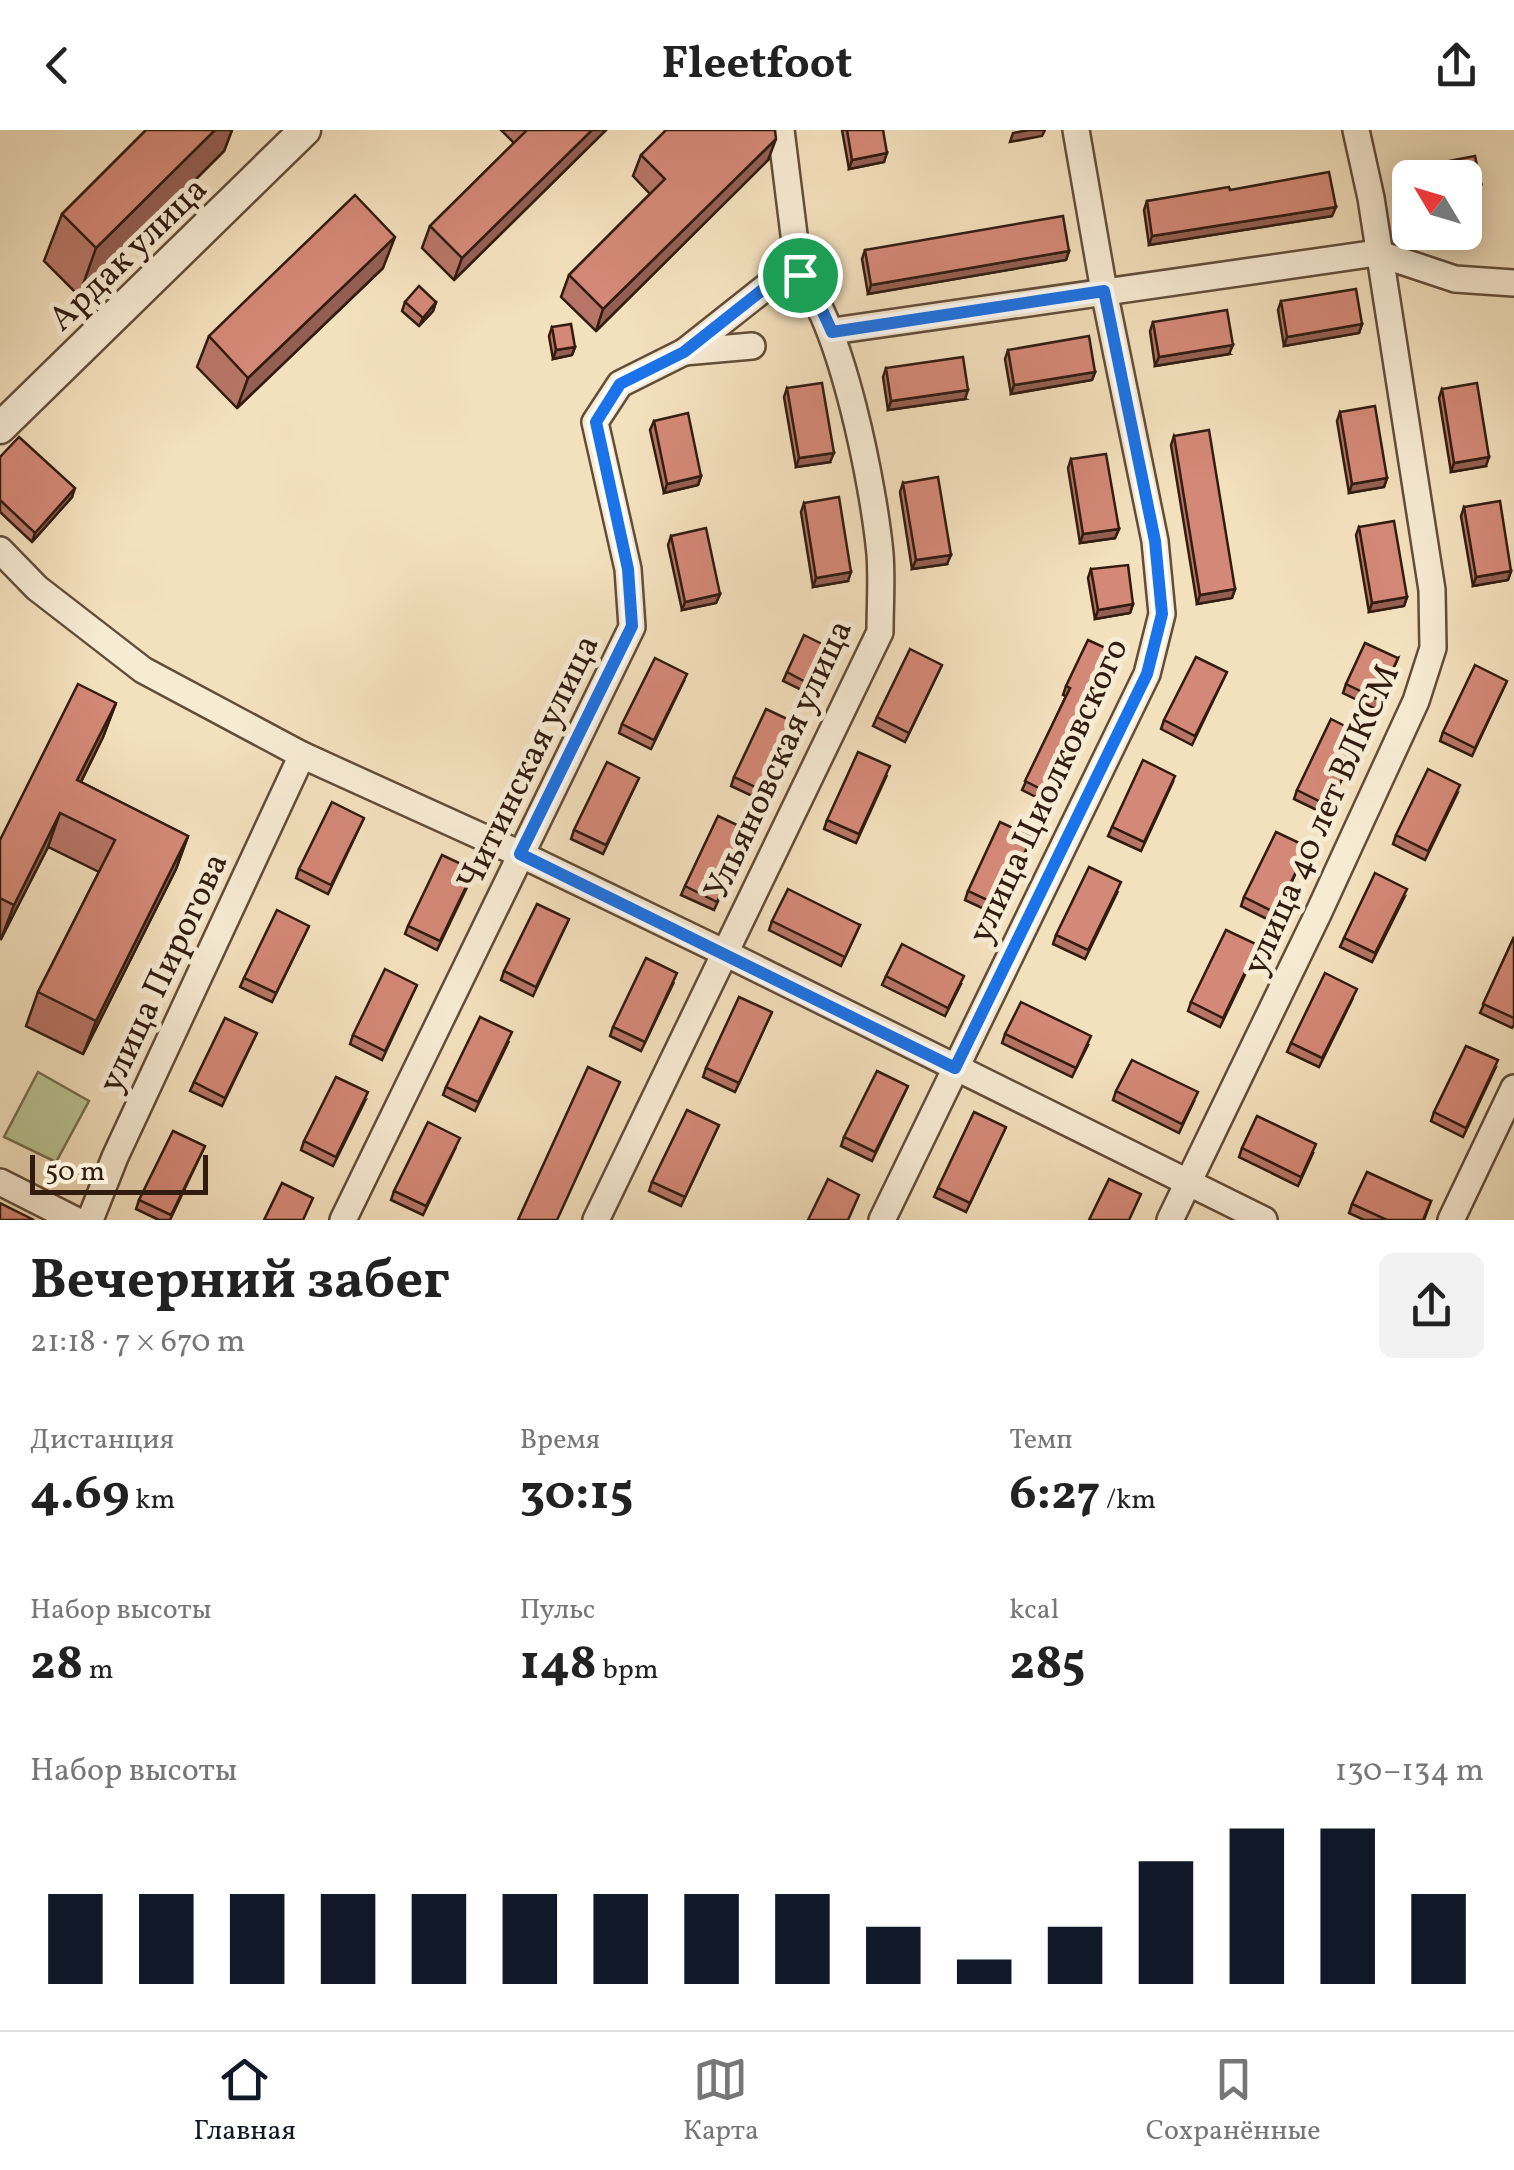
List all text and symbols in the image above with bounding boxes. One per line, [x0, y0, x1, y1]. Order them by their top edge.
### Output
text: Fleetfoot [662, 34, 852, 97]
icon: back [30, 38, 85, 93]
icon: share [1429, 38, 1484, 93]
north arrow [1392, 160, 1482, 250]
map controls [1392, 160, 1482, 250]
street label: Ардак улица [39, 167, 219, 343]
pin [758, 233, 843, 318]
icon: arrive [773, 248, 828, 303]
street label: Ульяновская улица [694, 612, 866, 908]
street label: Читинская улица [447, 627, 612, 899]
street label: улица Циолковского [958, 631, 1142, 952]
street label: улица 40 лет ВЛКСМ [1233, 657, 1413, 983]
street label: улица Пирогова [88, 846, 241, 1101]
scale bar [30, 1150, 208, 1194]
text: 50 m [45, 1153, 105, 1192]
text: Вечерний забег [30, 1245, 450, 1321]
button: share [1379, 1253, 1484, 1358]
text: 21:18 · 7 × 670 m [30, 1321, 245, 1365]
text: Дистанция [30, 1421, 174, 1460]
text: Время [520, 1421, 600, 1460]
text: Темп [1009, 1421, 1073, 1460]
text: 4.69 [30, 1460, 130, 1530]
text: 30:15 [520, 1460, 634, 1530]
text: 6:27 [1009, 1460, 1100, 1530]
text: km [130, 1481, 175, 1520]
text: /km [1100, 1481, 1156, 1520]
text: Набор высоты [30, 1591, 211, 1630]
text: Пульс [520, 1591, 595, 1630]
text: kcal [1009, 1591, 1059, 1630]
text: 28 [30, 1630, 83, 1700]
text: 148 [520, 1630, 597, 1700]
text: 285 [1009, 1630, 1086, 1700]
text: m [83, 1651, 114, 1690]
text: bpm [597, 1651, 659, 1690]
text: Набор высоты [30, 1750, 237, 1794]
text: 130–134 m [1335, 1750, 1484, 1794]
tab: Главная [193, 2052, 296, 2151]
tab: Карта [683, 2052, 759, 2151]
tab: Сохранённые [1146, 2052, 1321, 2151]

